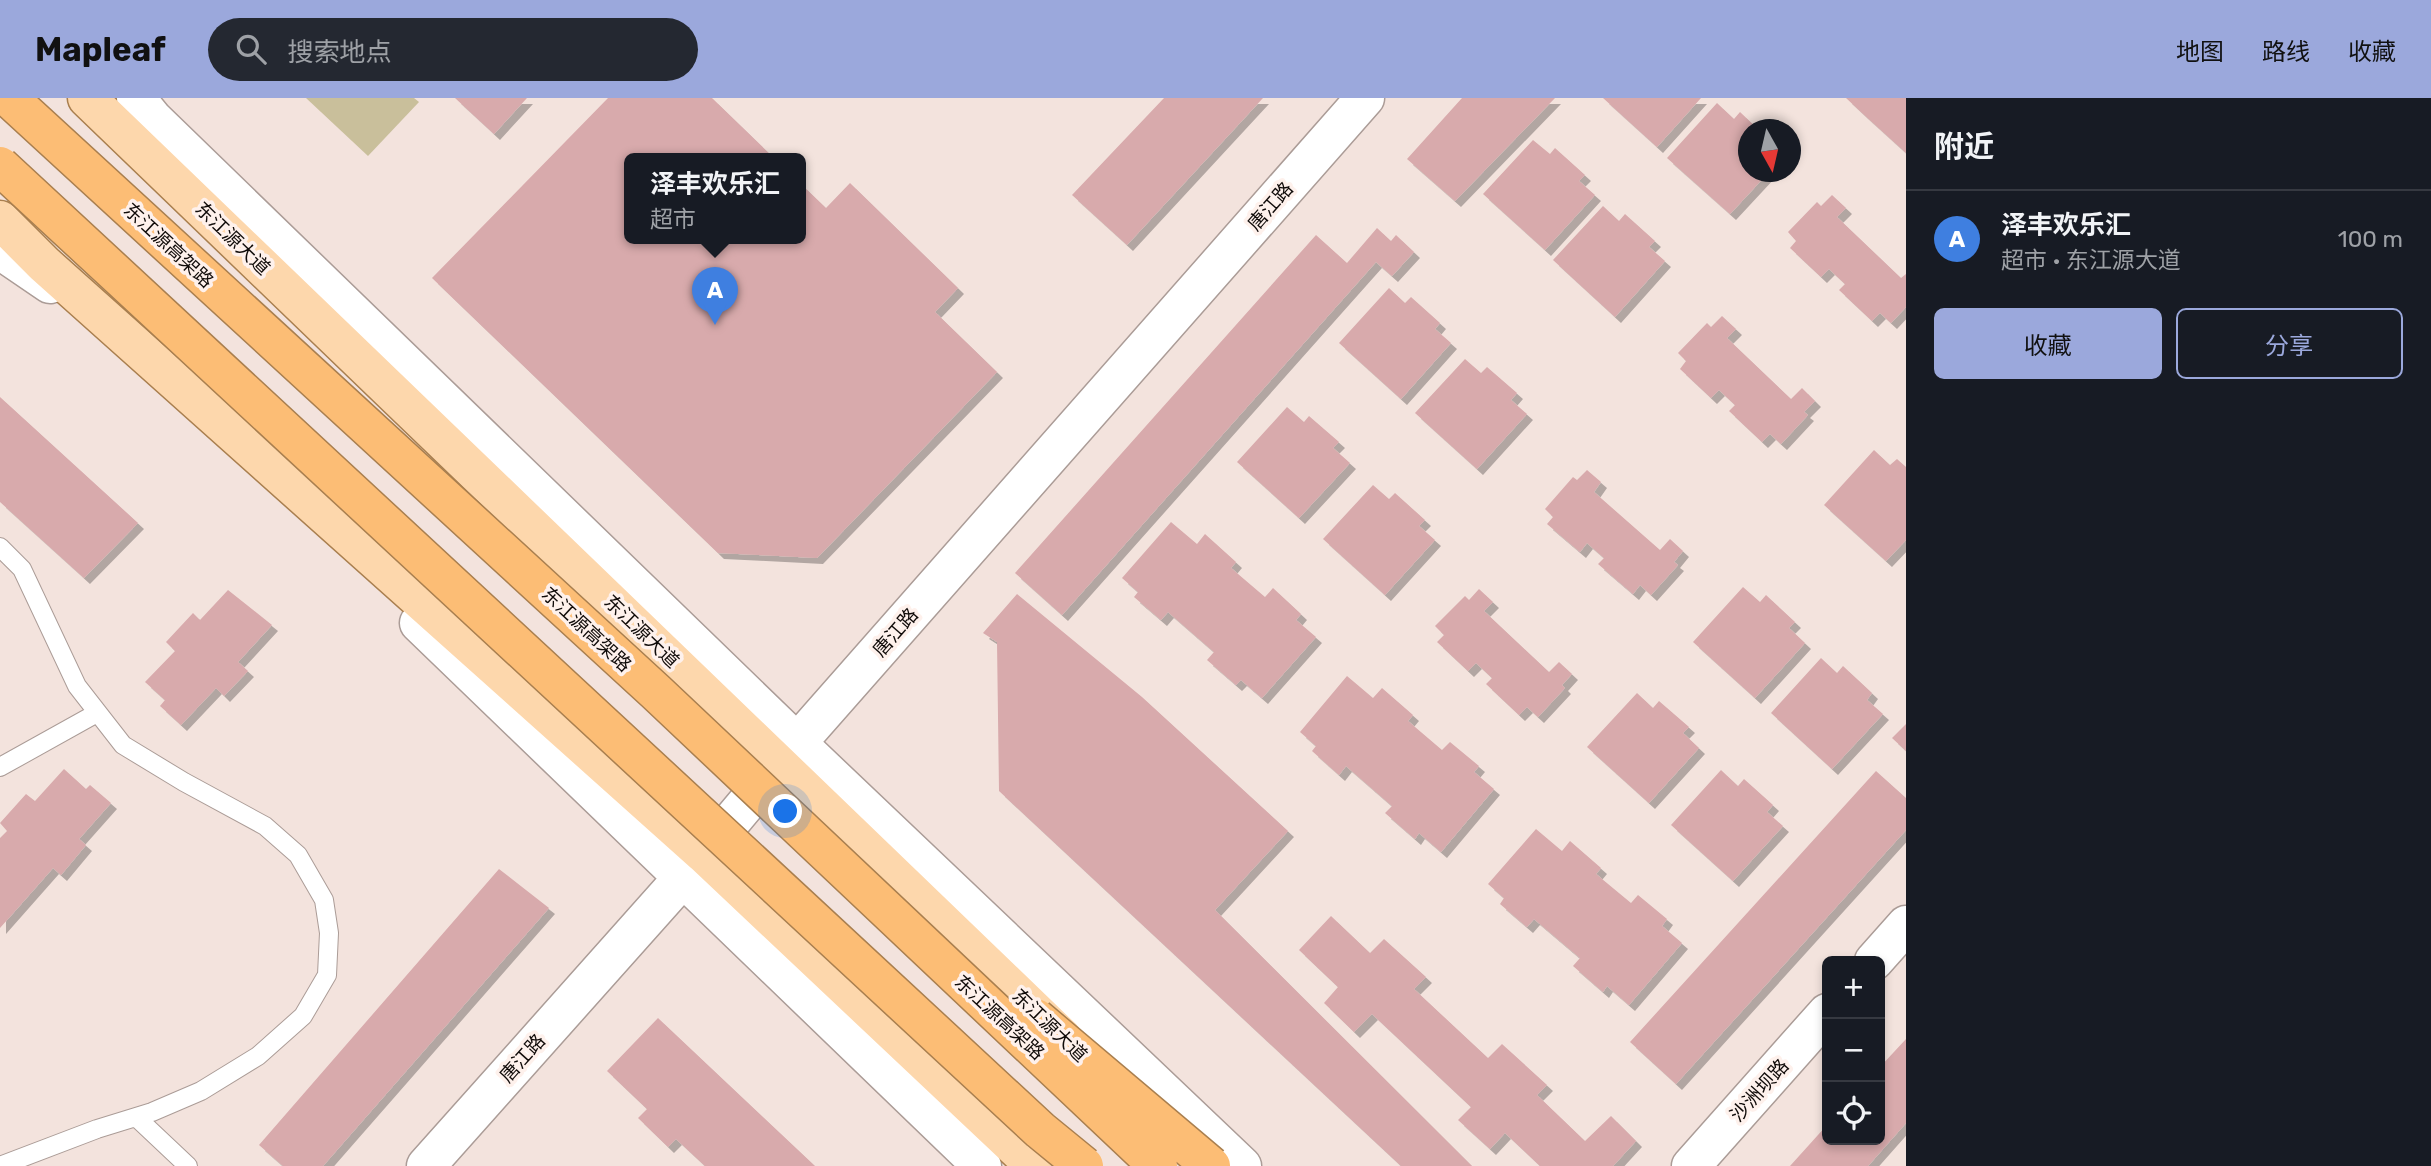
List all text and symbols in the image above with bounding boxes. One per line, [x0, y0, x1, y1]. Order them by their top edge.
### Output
search box [208, 18, 698, 81]
text: Mapleaf [35, 30, 166, 69]
icon: search [232, 30, 270, 68]
text: 搜索地点 [288, 37, 392, 68]
text: 地图 [2176, 38, 2224, 66]
text: 路线 [2262, 38, 2310, 66]
text: 收藏 [2348, 38, 2396, 66]
north arrow [1738, 119, 1801, 182]
text: 附近 [1934, 129, 1994, 165]
popup [624, 153, 806, 244]
text: 泽丰欢乐汇 [650, 169, 780, 200]
street label: 唐江路 [1243, 177, 1298, 235]
street label: 东江源大道 [190, 197, 275, 280]
street label: 东江源高架路 [119, 198, 218, 293]
text: 超市 [650, 205, 696, 233]
text: 泽丰欢乐汇 [2001, 210, 2131, 241]
text: A [1949, 225, 1965, 253]
text: 100 m [2338, 225, 2403, 253]
text: 超市 · 东江源大道 [2001, 246, 2181, 274]
pin: A [692, 267, 738, 325]
button: 收藏 [1934, 308, 2162, 379]
button: 分享 [2176, 308, 2403, 379]
street label: 东江源高架路 [537, 582, 636, 677]
street label: 东江源大道 [599, 590, 684, 673]
street label: 唐江路 [868, 603, 923, 661]
your location [768, 794, 802, 828]
map controls [1822, 956, 1885, 1145]
button: + [1822, 956, 1885, 1019]
street label: 东江源高架路 [950, 970, 1049, 1065]
street label: 东江源大道 [1007, 984, 1092, 1067]
button: − [1822, 1019, 1885, 1082]
street label: 唐江路 [495, 1029, 550, 1087]
street label: 沙洲坝路 [1725, 1054, 1793, 1126]
button: locate [1822, 1082, 1885, 1145]

